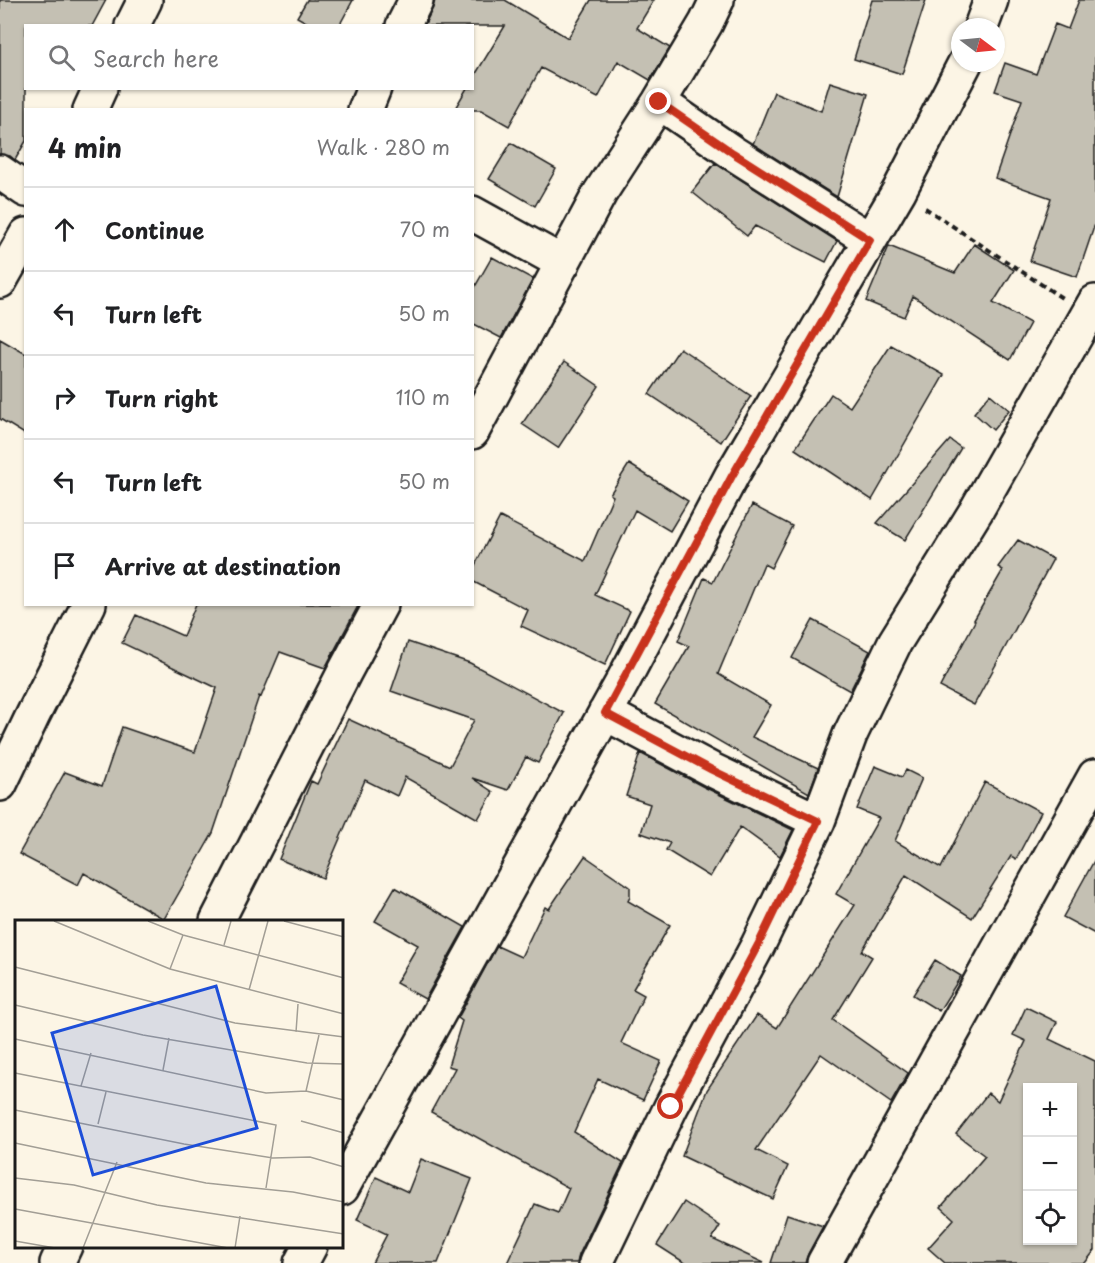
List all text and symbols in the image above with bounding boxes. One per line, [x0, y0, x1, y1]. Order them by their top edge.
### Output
north arrow [951, 18, 1005, 72]
search box [24, 24, 474, 90]
icon: search [45, 41, 78, 74]
text: Search here [93, 41, 219, 74]
route end [645, 88, 671, 114]
text: 4 min [48, 128, 122, 167]
text: Walk · 280 m [317, 132, 450, 162]
icon: ahead [48, 213, 81, 246]
text: Continue [105, 213, 204, 246]
text: 70 m [400, 214, 450, 244]
icon: left [48, 297, 81, 330]
text: Turn left [105, 297, 202, 330]
text: 50 m [398, 298, 450, 328]
icon: right [48, 381, 81, 414]
text: Turn right [105, 381, 218, 414]
text: 110 m [396, 382, 450, 412]
icon: left [48, 465, 81, 498]
text: Turn left [105, 465, 202, 498]
text: 50 m [398, 466, 450, 496]
icon: arrive [48, 549, 81, 582]
text: Arrive at destination [105, 549, 341, 582]
inset map [15, 920, 344, 1248]
map controls [1023, 1083, 1077, 1245]
button: + [1023, 1083, 1077, 1137]
route start [657, 1093, 683, 1119]
button: − [1023, 1137, 1077, 1191]
button: locate [1023, 1191, 1077, 1245]

